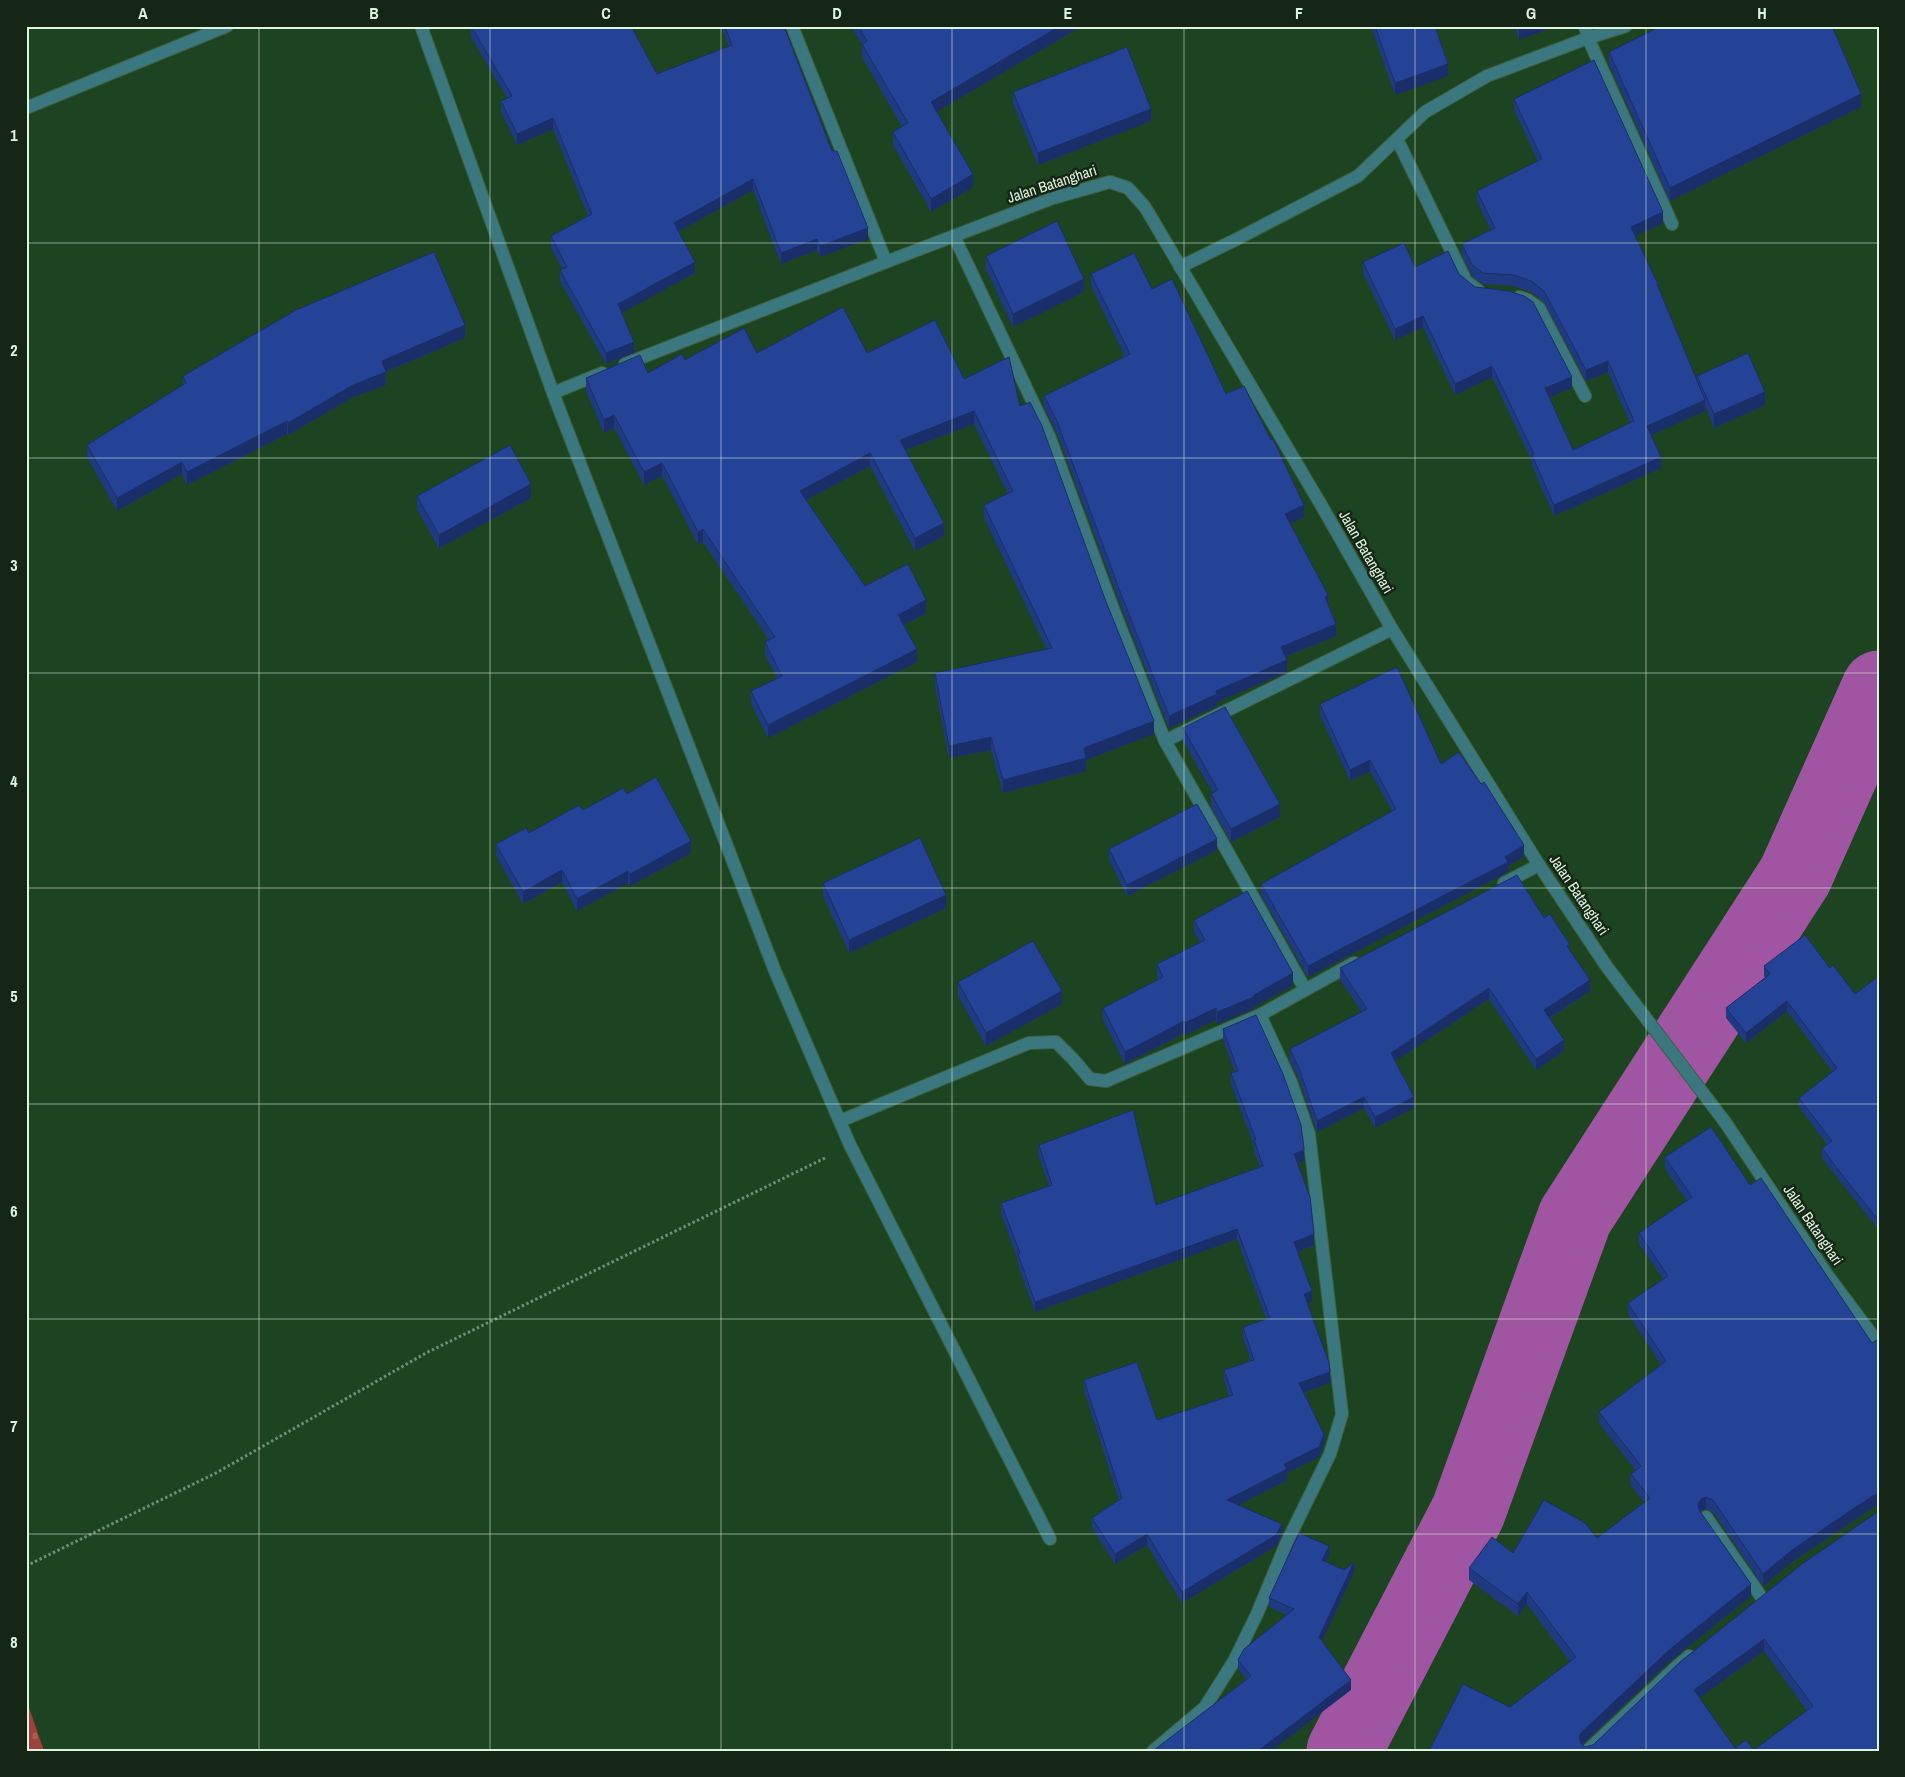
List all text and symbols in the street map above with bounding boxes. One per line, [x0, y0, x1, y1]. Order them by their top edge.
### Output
text: A [138, 2, 148, 24]
text: B [369, 2, 379, 24]
text: C [601, 2, 611, 24]
text: D [832, 2, 842, 24]
text: E [1064, 2, 1073, 24]
text: F [1295, 2, 1303, 24]
text: G [1526, 2, 1536, 24]
text: H [1757, 2, 1767, 24]
text: 1 [10, 124, 18, 146]
street label: Jalan Batanghari [1004, 159, 1099, 208]
text: 2 [10, 339, 18, 361]
street label: Jalan Batanghari [1334, 506, 1399, 597]
text: 3 [10, 554, 18, 576]
text: 4 [10, 770, 18, 792]
street label: Jalan Batanghari [1545, 850, 1614, 939]
text: 5 [10, 985, 18, 1007]
street label: Jalan Batanghari [1779, 1180, 1848, 1269]
text: 6 [10, 1200, 18, 1222]
text: 7 [10, 1415, 18, 1437]
text: 8 [10, 1631, 18, 1653]

